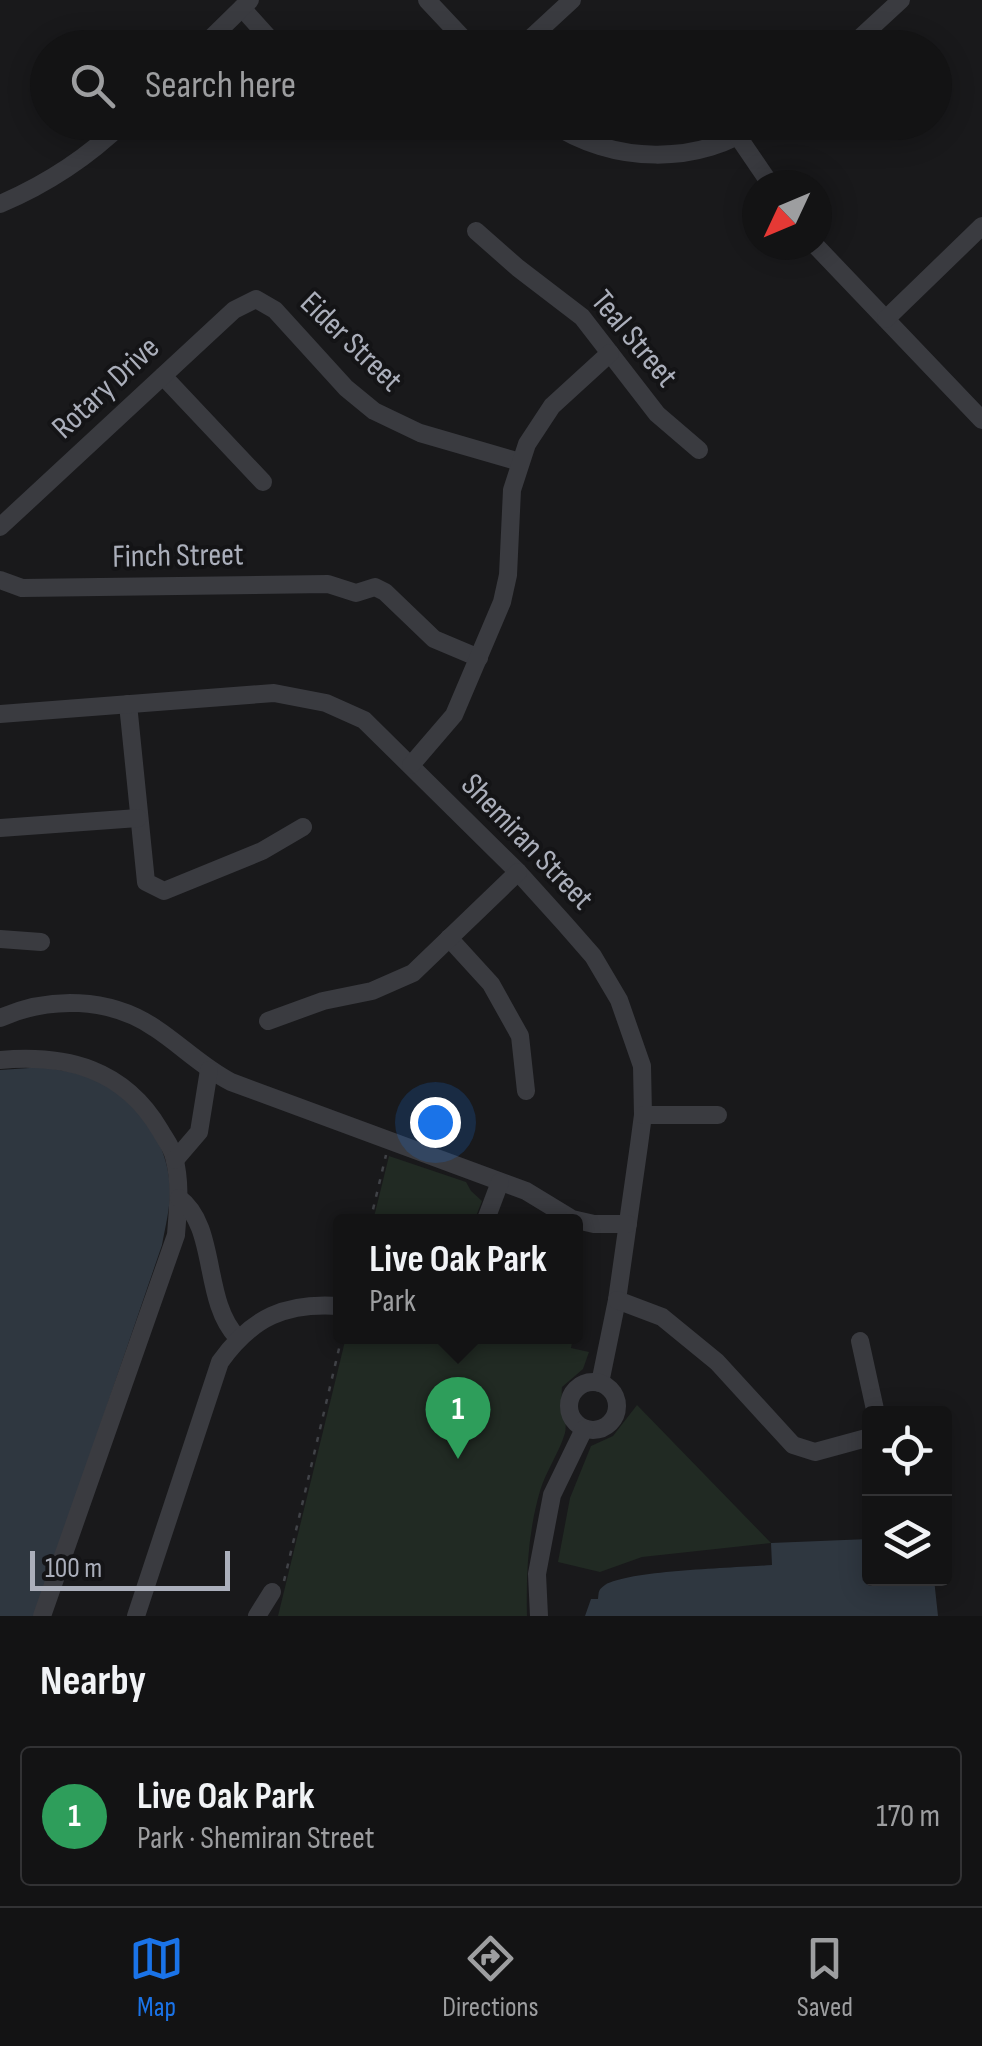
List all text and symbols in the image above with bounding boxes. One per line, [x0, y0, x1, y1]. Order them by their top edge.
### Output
search box [30, 30, 952, 140]
icon: search [65, 58, 120, 113]
text: Search here [145, 63, 296, 108]
north arrow [742, 170, 832, 260]
street label: Teal Street [582, 283, 686, 395]
street label: Eider Street [292, 284, 410, 400]
street label: Rotary Drive [44, 329, 168, 447]
street label: Finch Street [112, 535, 244, 577]
street label: Shemiran Street [453, 766, 601, 918]
your location [410, 1097, 461, 1148]
popup [333, 1214, 583, 1344]
text: Live Oak Park [369, 1237, 547, 1282]
text: Park [369, 1282, 416, 1321]
pin: 1 [426, 1376, 490, 1459]
map controls [862, 1406, 952, 1586]
button: locate [862, 1406, 952, 1496]
button: layers [862, 1496, 952, 1586]
scale bar [30, 1546, 230, 1590]
text: 100 m [45, 1552, 102, 1585]
text: Nearby [40, 1656, 146, 1707]
text: Live Oak Park [137, 1774, 314, 1819]
text: 1 [68, 1797, 81, 1836]
text: 170 m [876, 1797, 940, 1836]
text: Park · Shemiran Street [137, 1819, 374, 1858]
tab: Map [129, 1931, 184, 2024]
tab: Directions [442, 1931, 539, 2024]
tab: Saved [797, 1931, 853, 2024]

